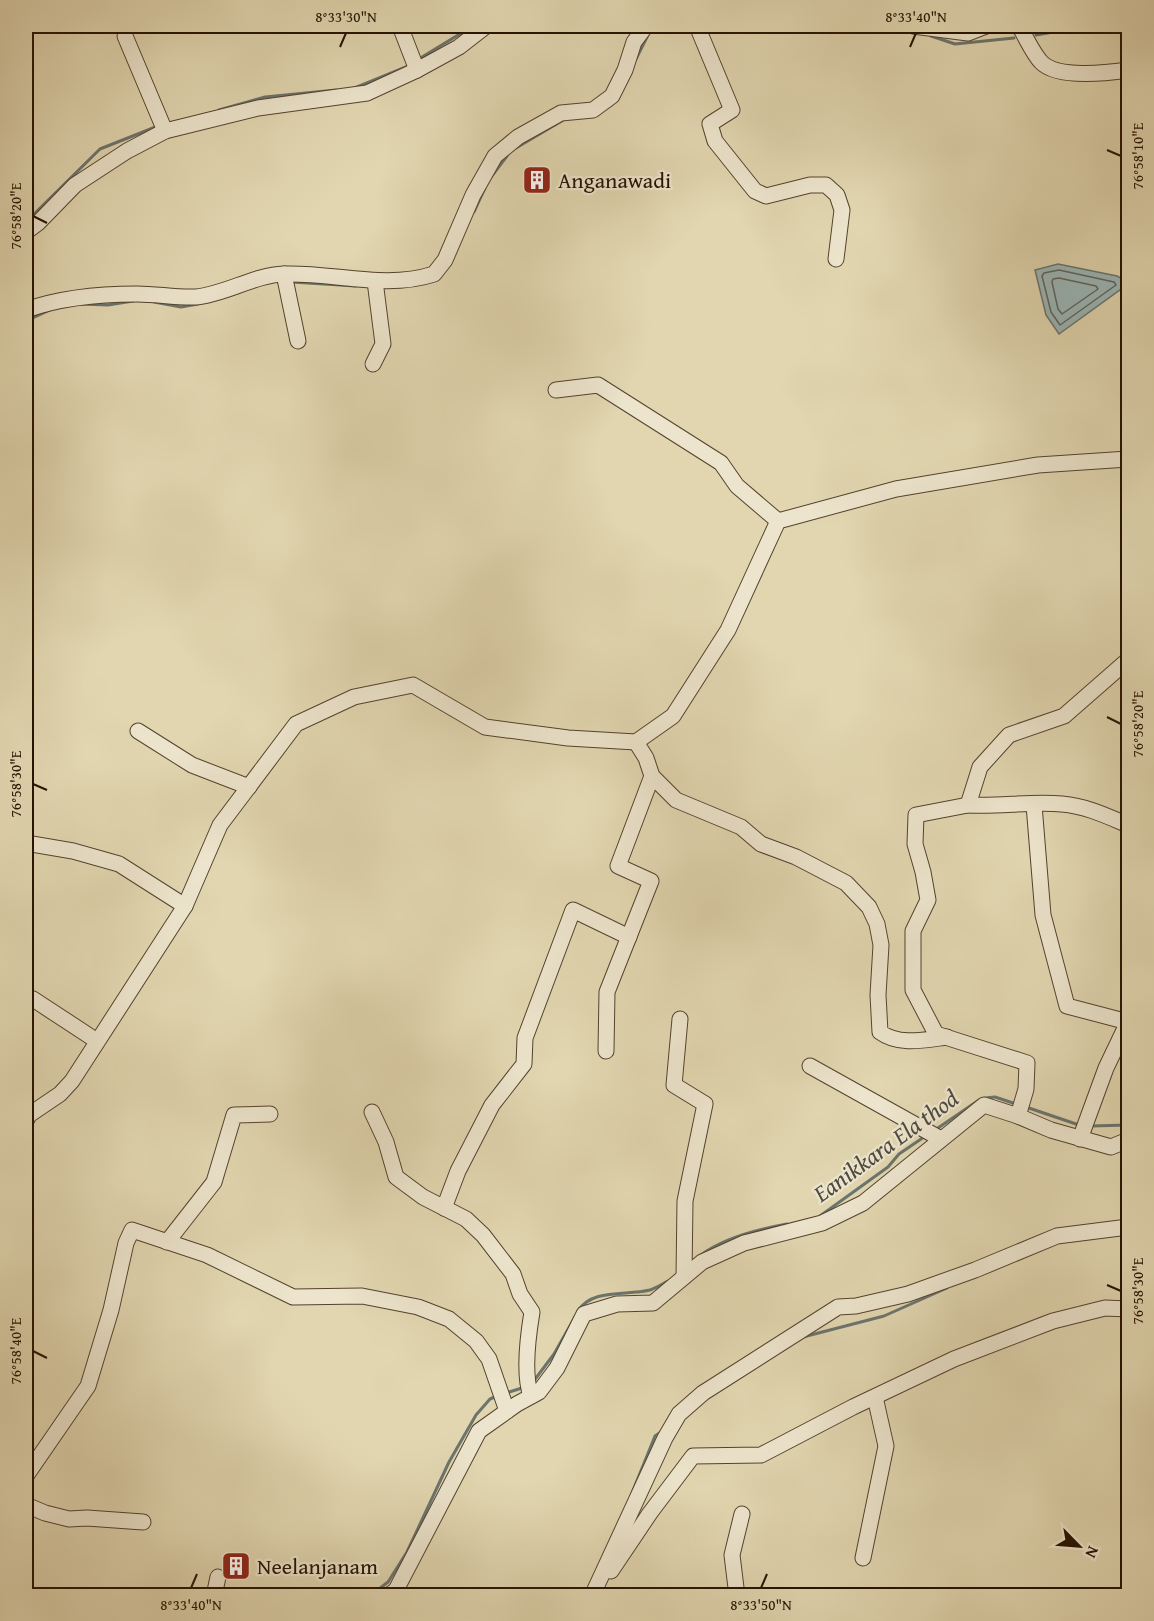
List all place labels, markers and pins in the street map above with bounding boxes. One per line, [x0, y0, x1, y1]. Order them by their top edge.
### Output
building icon: Anganawadi [521, 164, 553, 196]
place label: Anganawadi [558, 164, 671, 196]
building icon: Neelanjanam [220, 1550, 252, 1582]
place label: Neelanjanam [257, 1550, 378, 1582]

